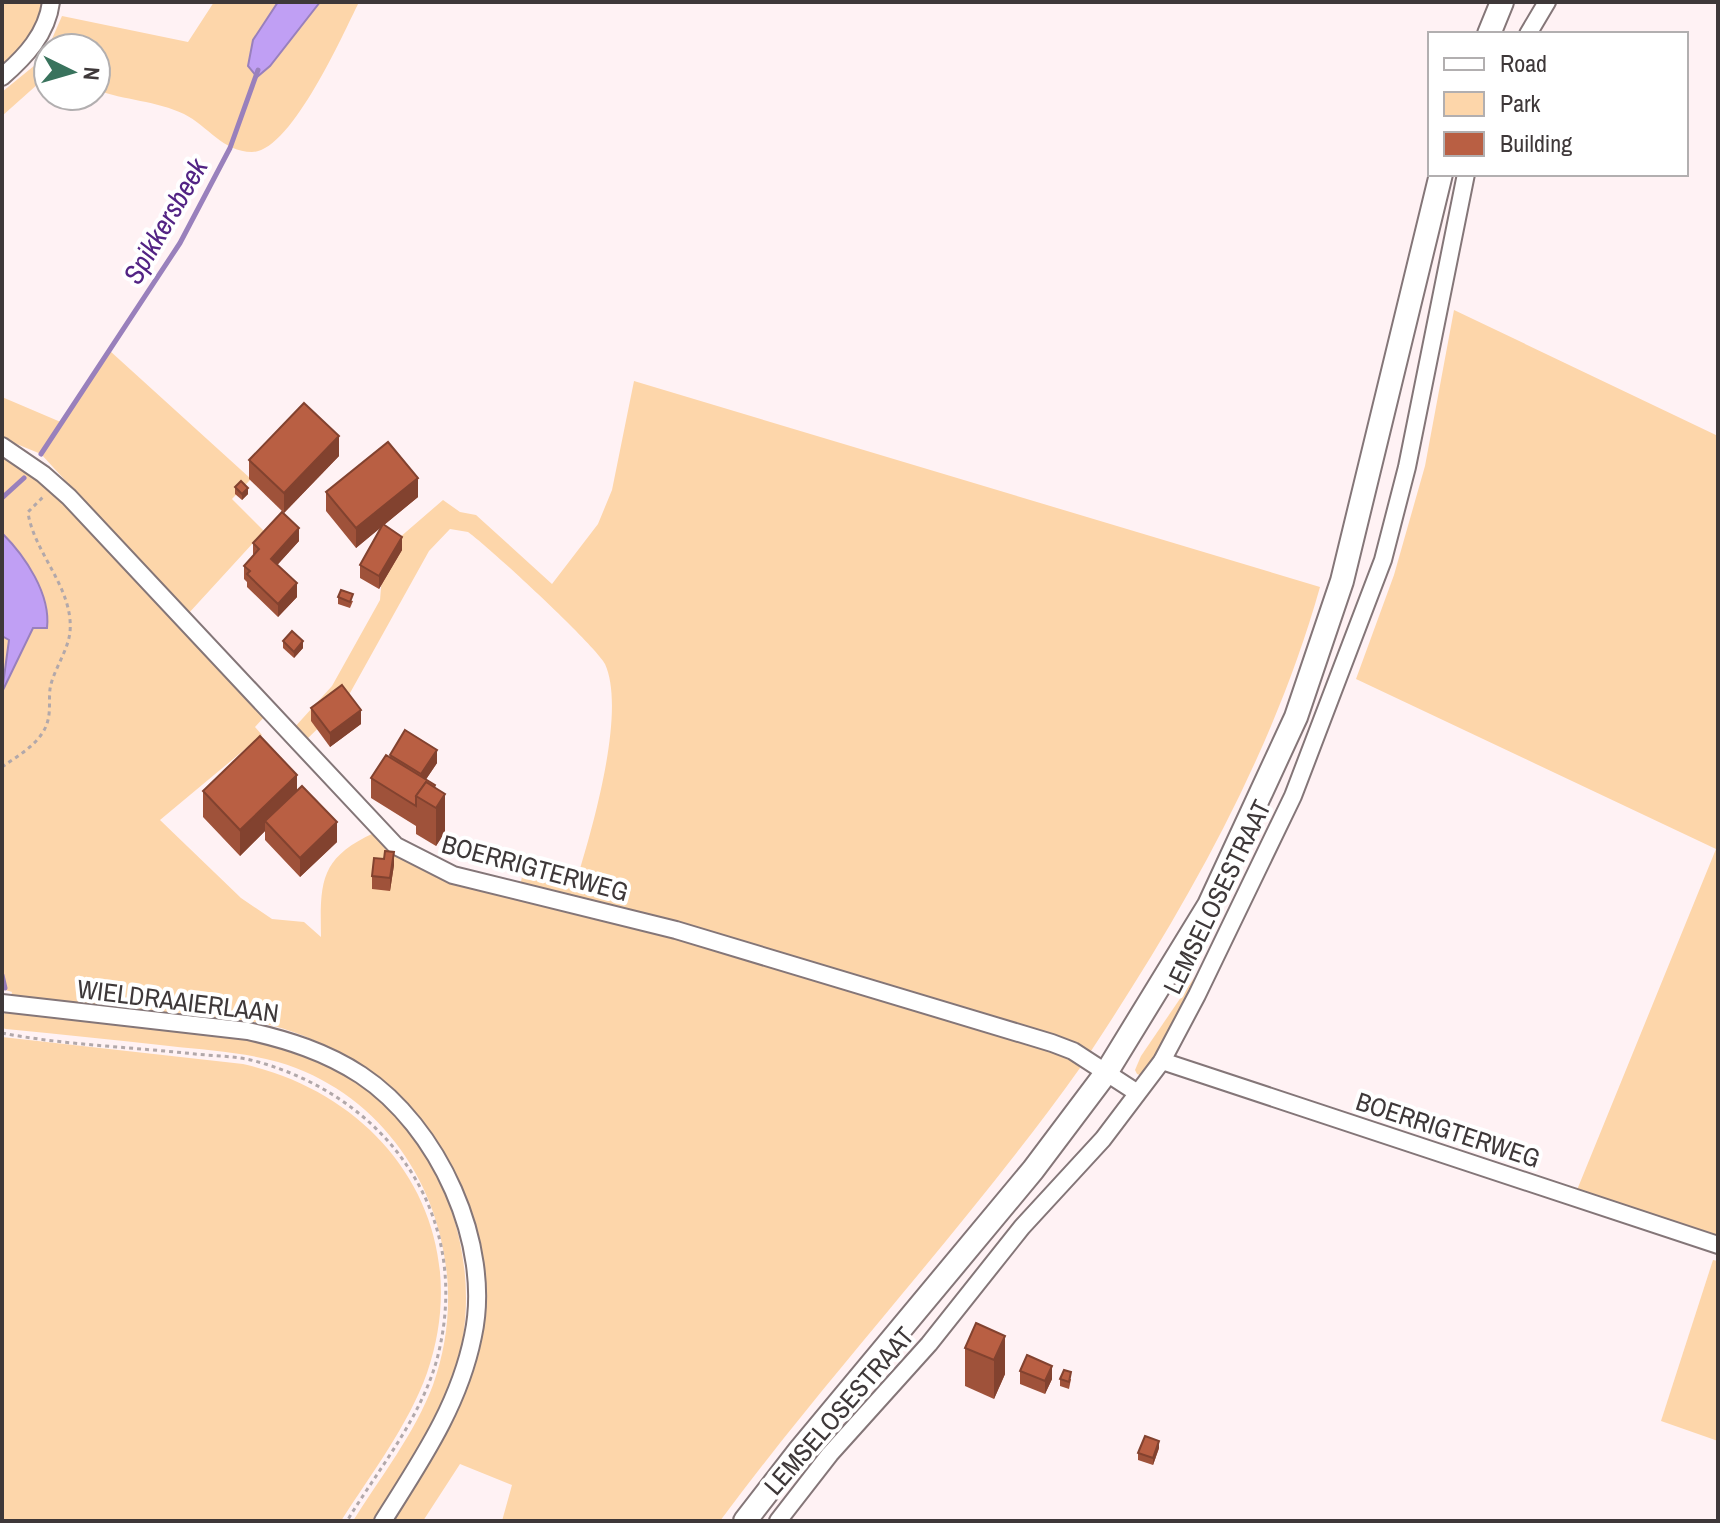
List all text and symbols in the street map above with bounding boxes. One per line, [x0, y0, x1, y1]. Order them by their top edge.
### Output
north arrow [32, 32, 112, 112]
legend [1428, 32, 1688, 176]
text: Road [1500, 47, 1547, 79]
text: N [76, 66, 107, 82]
text: Park [1500, 87, 1541, 119]
text: Building [1500, 127, 1572, 159]
water label: Spikkersbeek [114, 150, 217, 291]
street label: LEMSELOSESTRAAT [1154, 794, 1279, 1000]
street label: BOERRIGTERWEG [438, 826, 632, 909]
street label: WIELDRAAIERLAAN [75, 971, 281, 1030]
street label: BOERRIGTERWEG [1352, 1083, 1545, 1176]
street label: LEMSELOSESTRAAT [756, 1319, 921, 1502]

